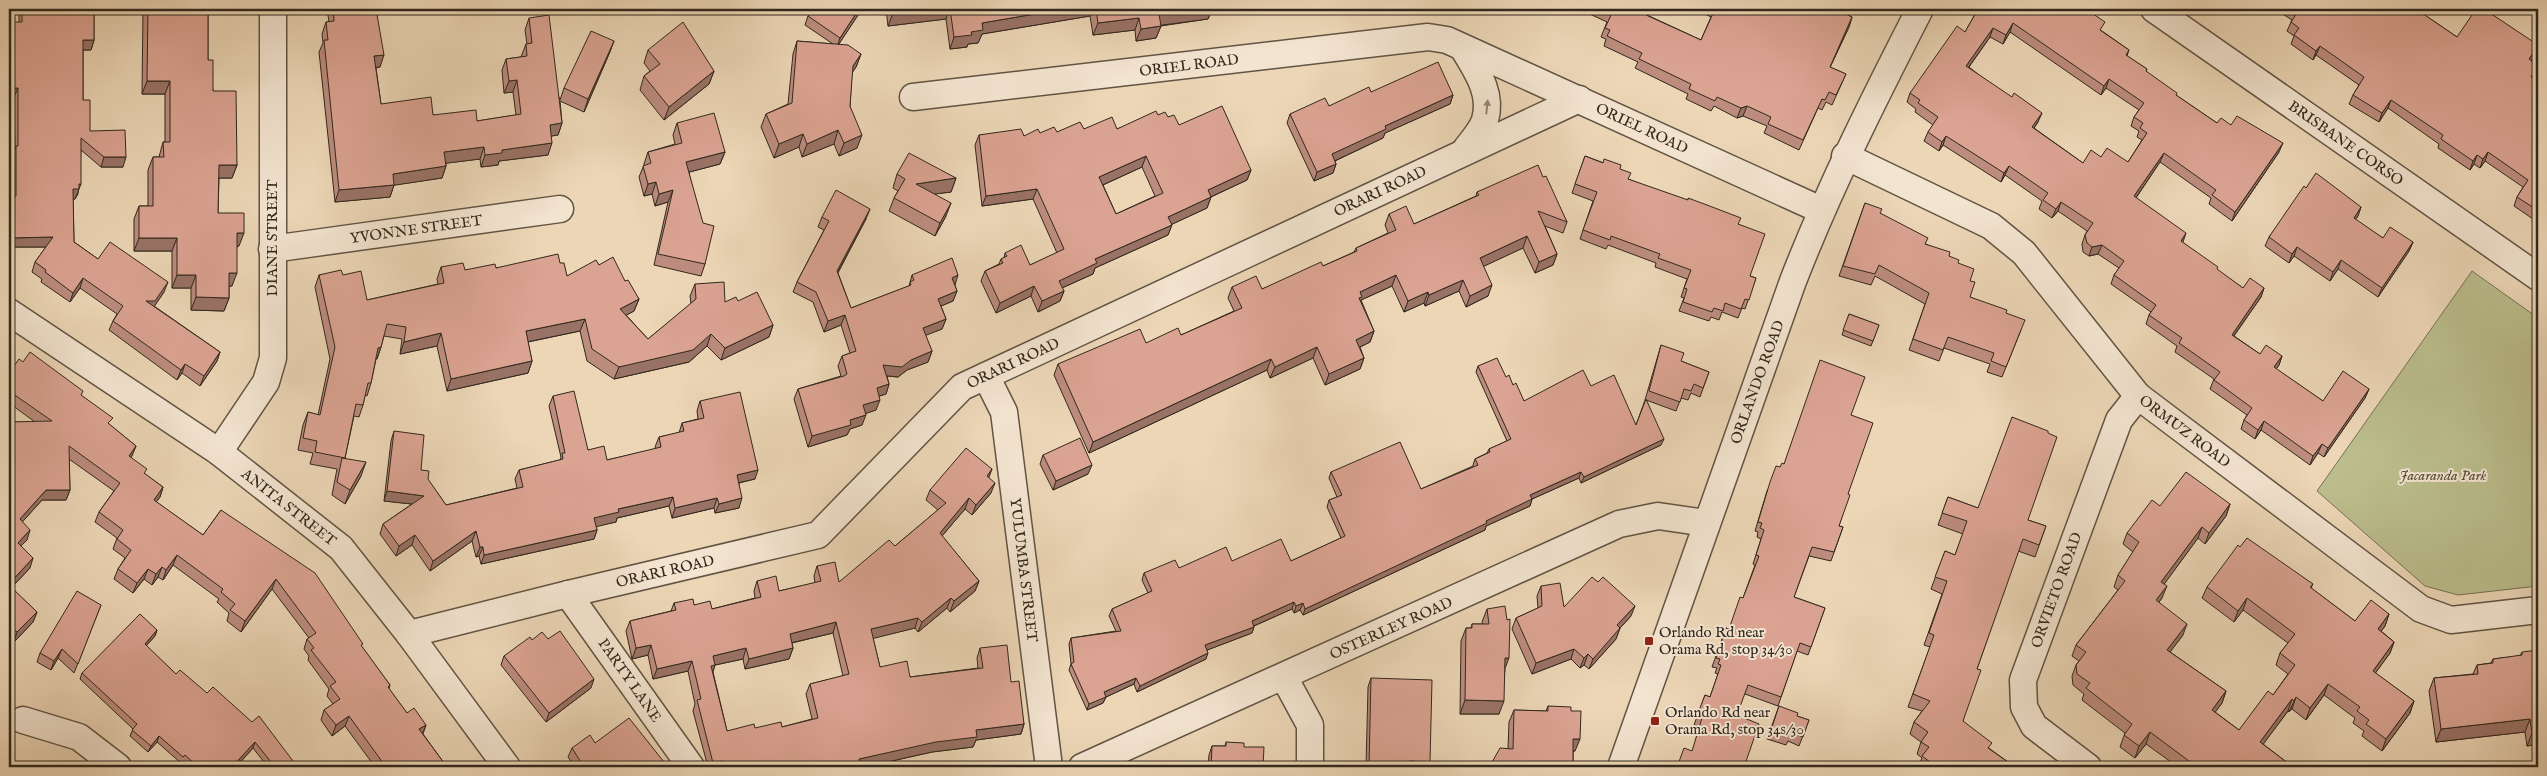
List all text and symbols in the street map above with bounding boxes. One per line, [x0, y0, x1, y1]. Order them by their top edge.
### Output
street label: ORIEL ROAD [1138, 50, 1240, 81]
street label: BRISBANE CORSO [2284, 97, 2407, 190]
one-way arrow [1483, 99, 1491, 115]
street label: ORIEL ROAD [1593, 99, 1691, 158]
street label: ORARI ROAD [1331, 162, 1430, 221]
street label: DIANE STREET [263, 180, 282, 296]
street label: YVONNE STREET [349, 211, 483, 248]
street label: ORLANDO ROAD [1726, 318, 1789, 447]
street label: ORARI ROAD [964, 334, 1063, 393]
street label: ORMUZ ROAD [2135, 391, 2234, 472]
street label: ANITA STREET [237, 464, 340, 550]
park label: Jacaranda Park [2399, 466, 2487, 485]
street label: YULUMBA STREET [1005, 497, 1042, 643]
street label: ORVIETO ROAD [2027, 530, 2086, 651]
street label: ORARI ROAD [614, 551, 716, 592]
street label: OSTERLEY ROAD [1327, 593, 1456, 664]
place label: Orlando Rd near Orama Rd, stop 34/30 [1659, 623, 1793, 659]
street label: PARTY LANE [594, 635, 666, 726]
marker: Orlando Rd near Orama Rd, stop 34/30 [1643, 635, 1655, 647]
place label: Orlando Rd near Orama Rd, stop 34s/30 [1665, 703, 1804, 739]
marker: Orlando Rd near Orama Rd, stop 34s/30 [1649, 715, 1661, 727]

